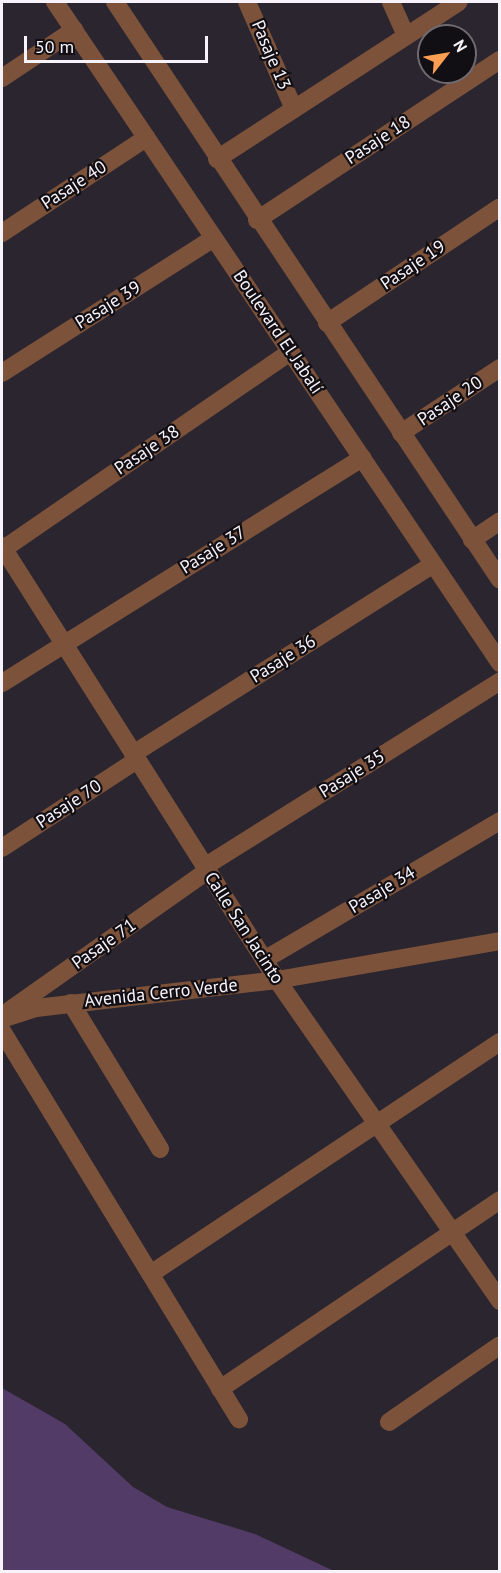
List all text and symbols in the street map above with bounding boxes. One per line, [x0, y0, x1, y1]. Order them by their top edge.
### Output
street label: Pasaje 13 [247, 17, 295, 93]
scale bar [27, 24, 212, 62]
north arrow [417, 24, 477, 84]
text: 50 m [35, 35, 74, 58]
text: N [449, 36, 472, 55]
street label: Pasaje 18 [341, 111, 415, 169]
street label: Pasaje 40 [37, 156, 111, 214]
street label: Pasaje 19 [377, 236, 449, 294]
street label: Boulevard El Jabalí [229, 266, 327, 398]
street label: Pasaje 39 [71, 276, 145, 334]
street label: Pasaje 20 [414, 372, 486, 430]
street label: Pasaje 38 [111, 421, 183, 479]
street label: Pasaje 37 [176, 521, 250, 579]
street label: Pasaje 36 [246, 630, 320, 688]
street label: Pasaje 35 [315, 745, 389, 803]
street label: Pasaje 70 [32, 775, 106, 833]
street label: Pasaje 34 [345, 862, 419, 918]
street label: Calle San Jacinto [200, 868, 288, 988]
street label: Pasaje 71 [68, 914, 140, 974]
street label: Avenida Cerro Verde [83, 974, 239, 1012]

